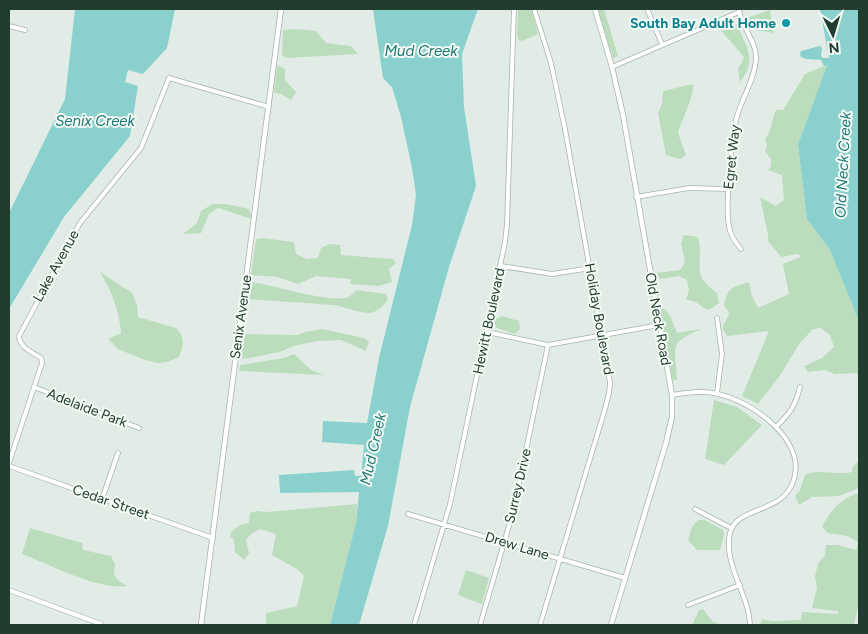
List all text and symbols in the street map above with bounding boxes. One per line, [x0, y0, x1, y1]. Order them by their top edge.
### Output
north arrow [808, 10, 858, 60]
place label: South Bay Adult Home [630, 15, 776, 32]
marker: South Bay Adult Home [780, 17, 792, 29]
text: N [828, 39, 840, 56]
water label: Mud Creek [384, 42, 458, 60]
water label: Old Neck Creek [831, 111, 855, 218]
water label: Senix Creek [55, 112, 136, 130]
street label: Egret Way [720, 123, 744, 190]
street label: Lake Avenue [29, 227, 83, 305]
street label: Holiday Boulevard [581, 262, 617, 376]
street label: Hewitt Boulevard [469, 266, 509, 376]
street label: Old Neck Road [641, 271, 675, 367]
street label: Senix Avenue [227, 274, 255, 360]
street label: Adelaide Park [44, 385, 130, 431]
water label: Mud Creek [356, 411, 390, 487]
street label: Surrey Drive [501, 446, 535, 525]
street label: Cedar Street [70, 481, 152, 523]
street label: Drew Lane [483, 528, 551, 564]

